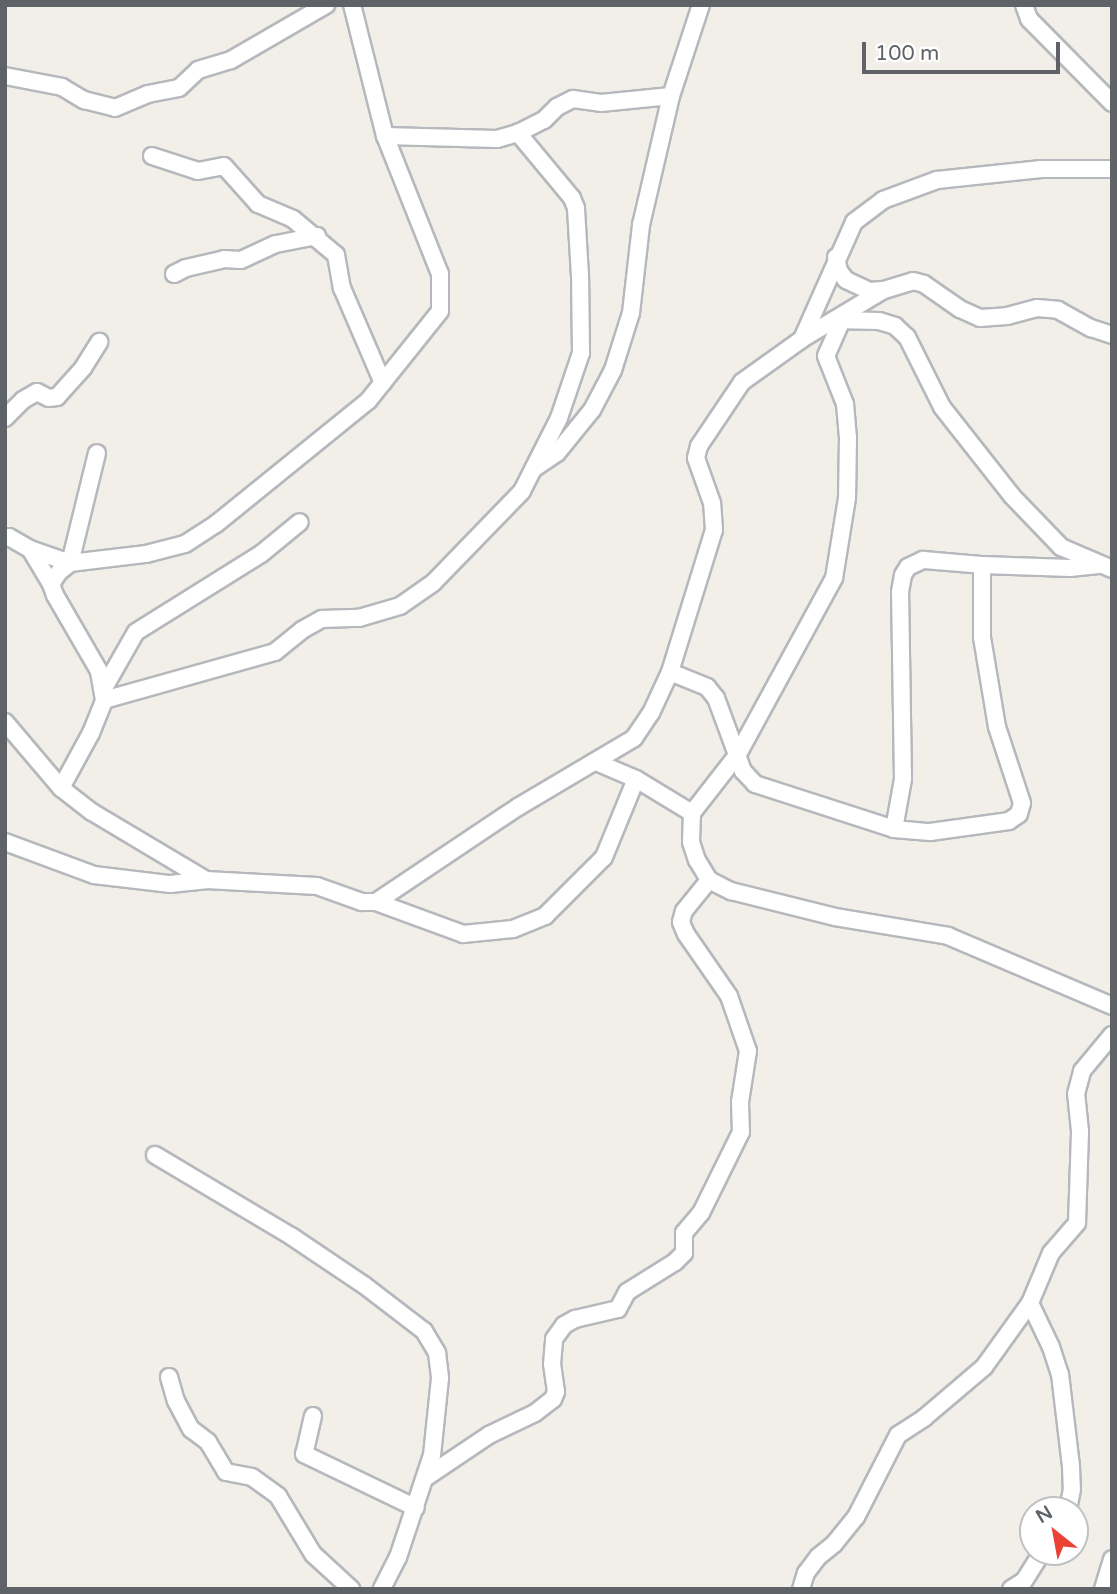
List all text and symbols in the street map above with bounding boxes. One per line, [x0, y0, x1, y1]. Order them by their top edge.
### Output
scale bar [865, 28, 1063, 72]
text: 100 m [875, 41, 939, 66]
north arrow [1019, 1496, 1089, 1566]
text: N [1032, 1501, 1056, 1528]

